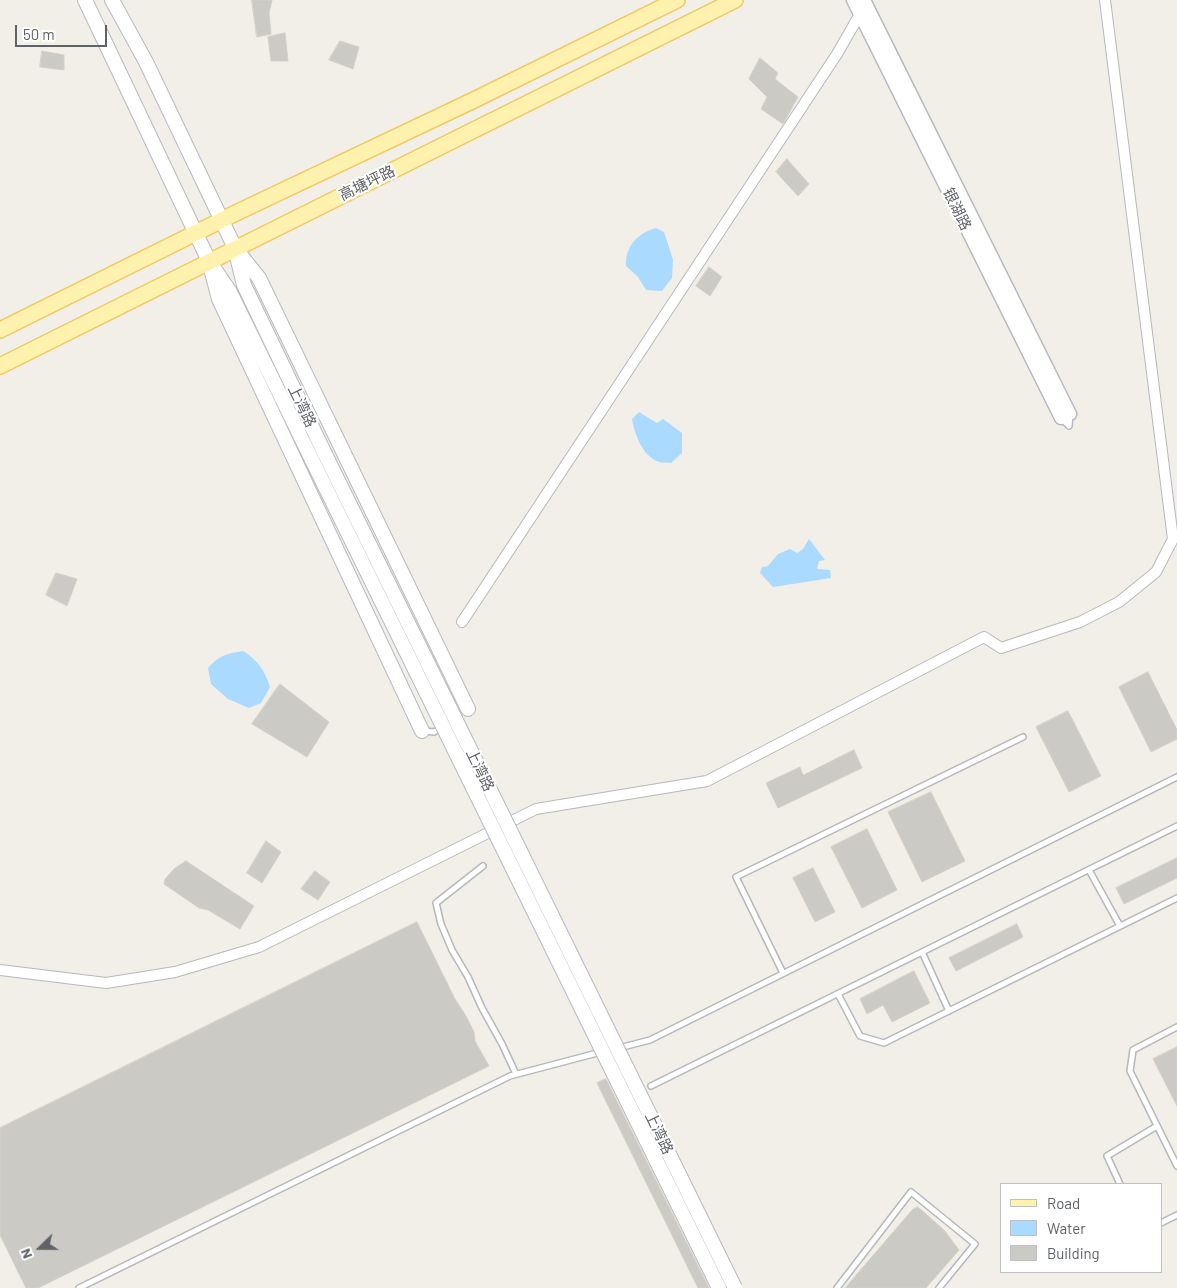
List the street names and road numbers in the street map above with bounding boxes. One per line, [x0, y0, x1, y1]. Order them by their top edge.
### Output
street label: 高塘坪路 [336, 162, 398, 204]
street label: 银湖路 [939, 185, 975, 233]
street label: 上湾路 [284, 382, 320, 430]
street label: 上湾路 [462, 746, 498, 794]
street label: 上湾路 [641, 1109, 677, 1157]

